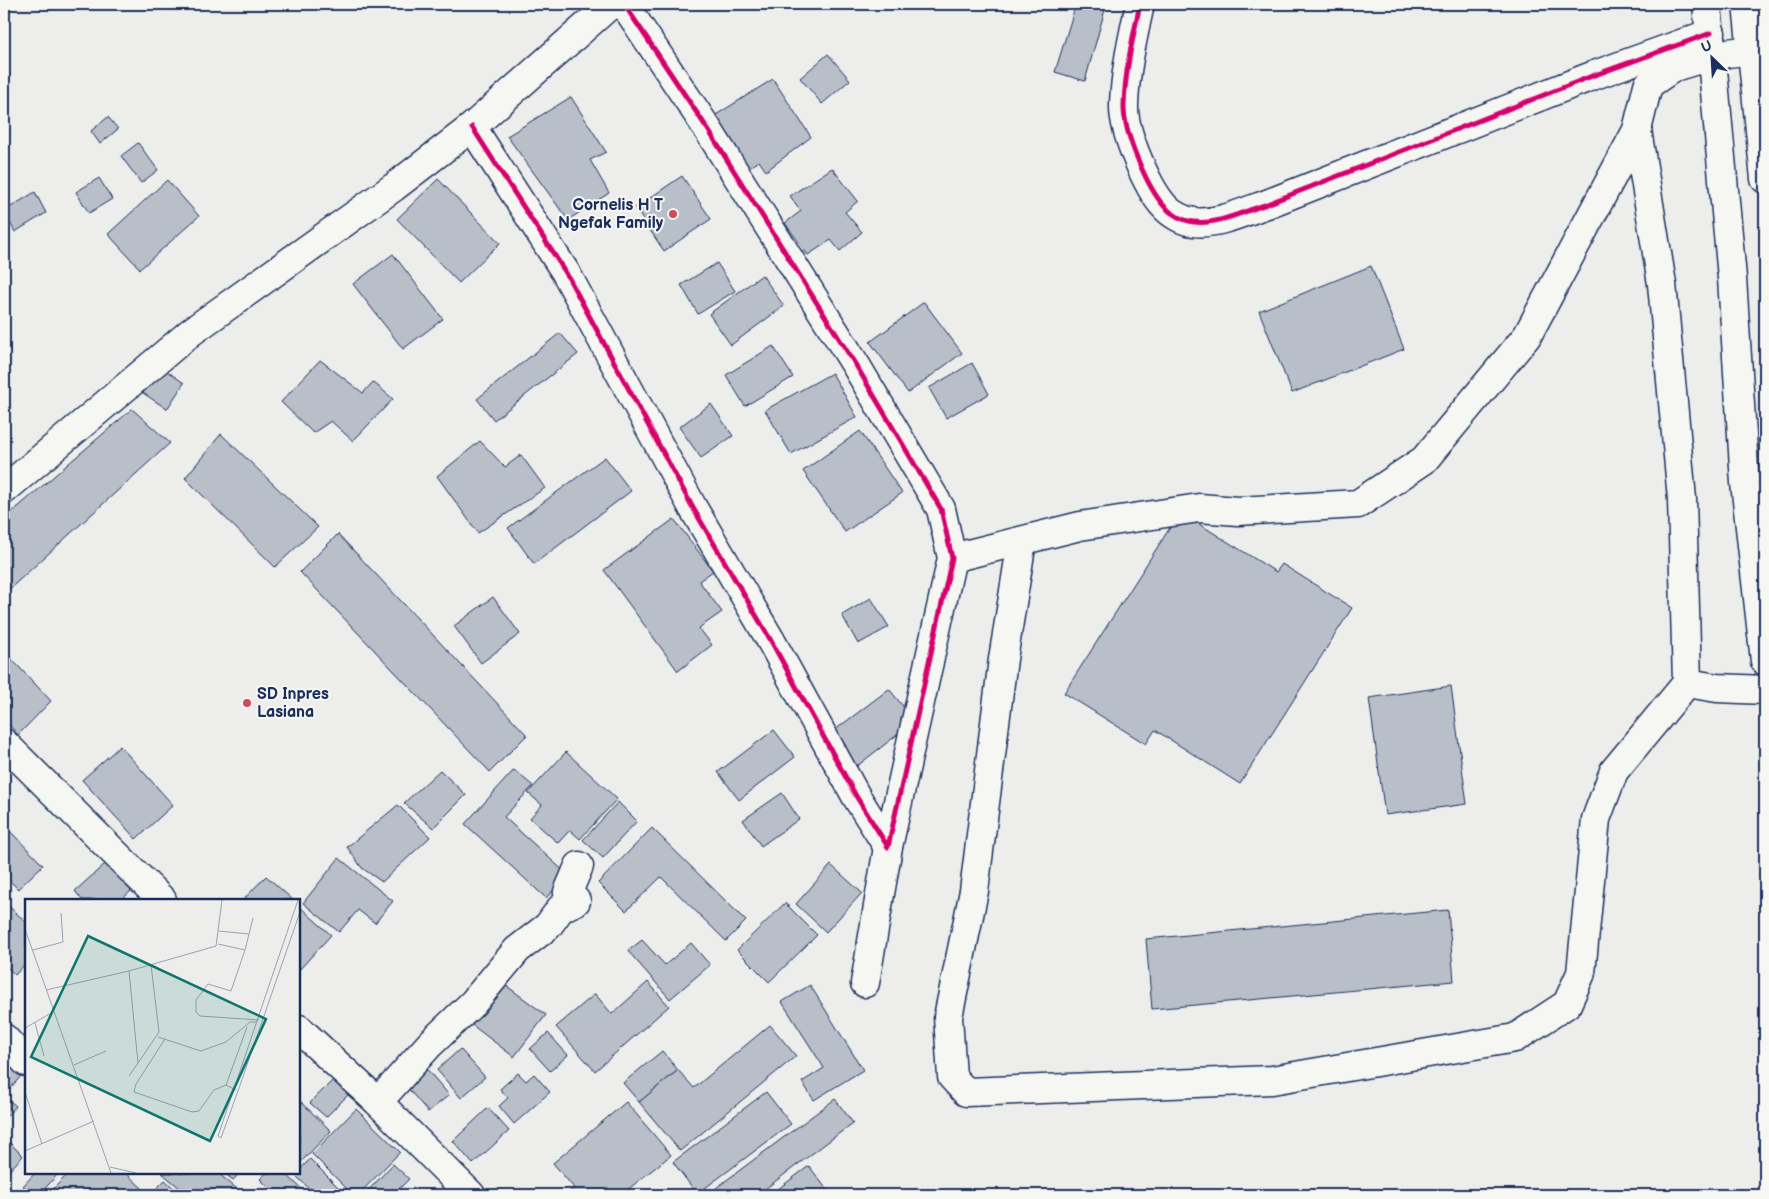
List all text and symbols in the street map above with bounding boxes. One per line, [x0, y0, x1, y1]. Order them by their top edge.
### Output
north arrow [1686, 32, 1736, 82]
text: U [1699, 37, 1715, 56]
place label: Cornelis H T Ngefak Family [558, 196, 664, 233]
marker: Cornelis H T Ngefak Family [667, 208, 679, 220]
place label: SD Inpres Lasiana [257, 685, 329, 722]
marker: SD Inpres Lasiana [241, 697, 253, 709]
inset map [25, 899, 300, 1174]

